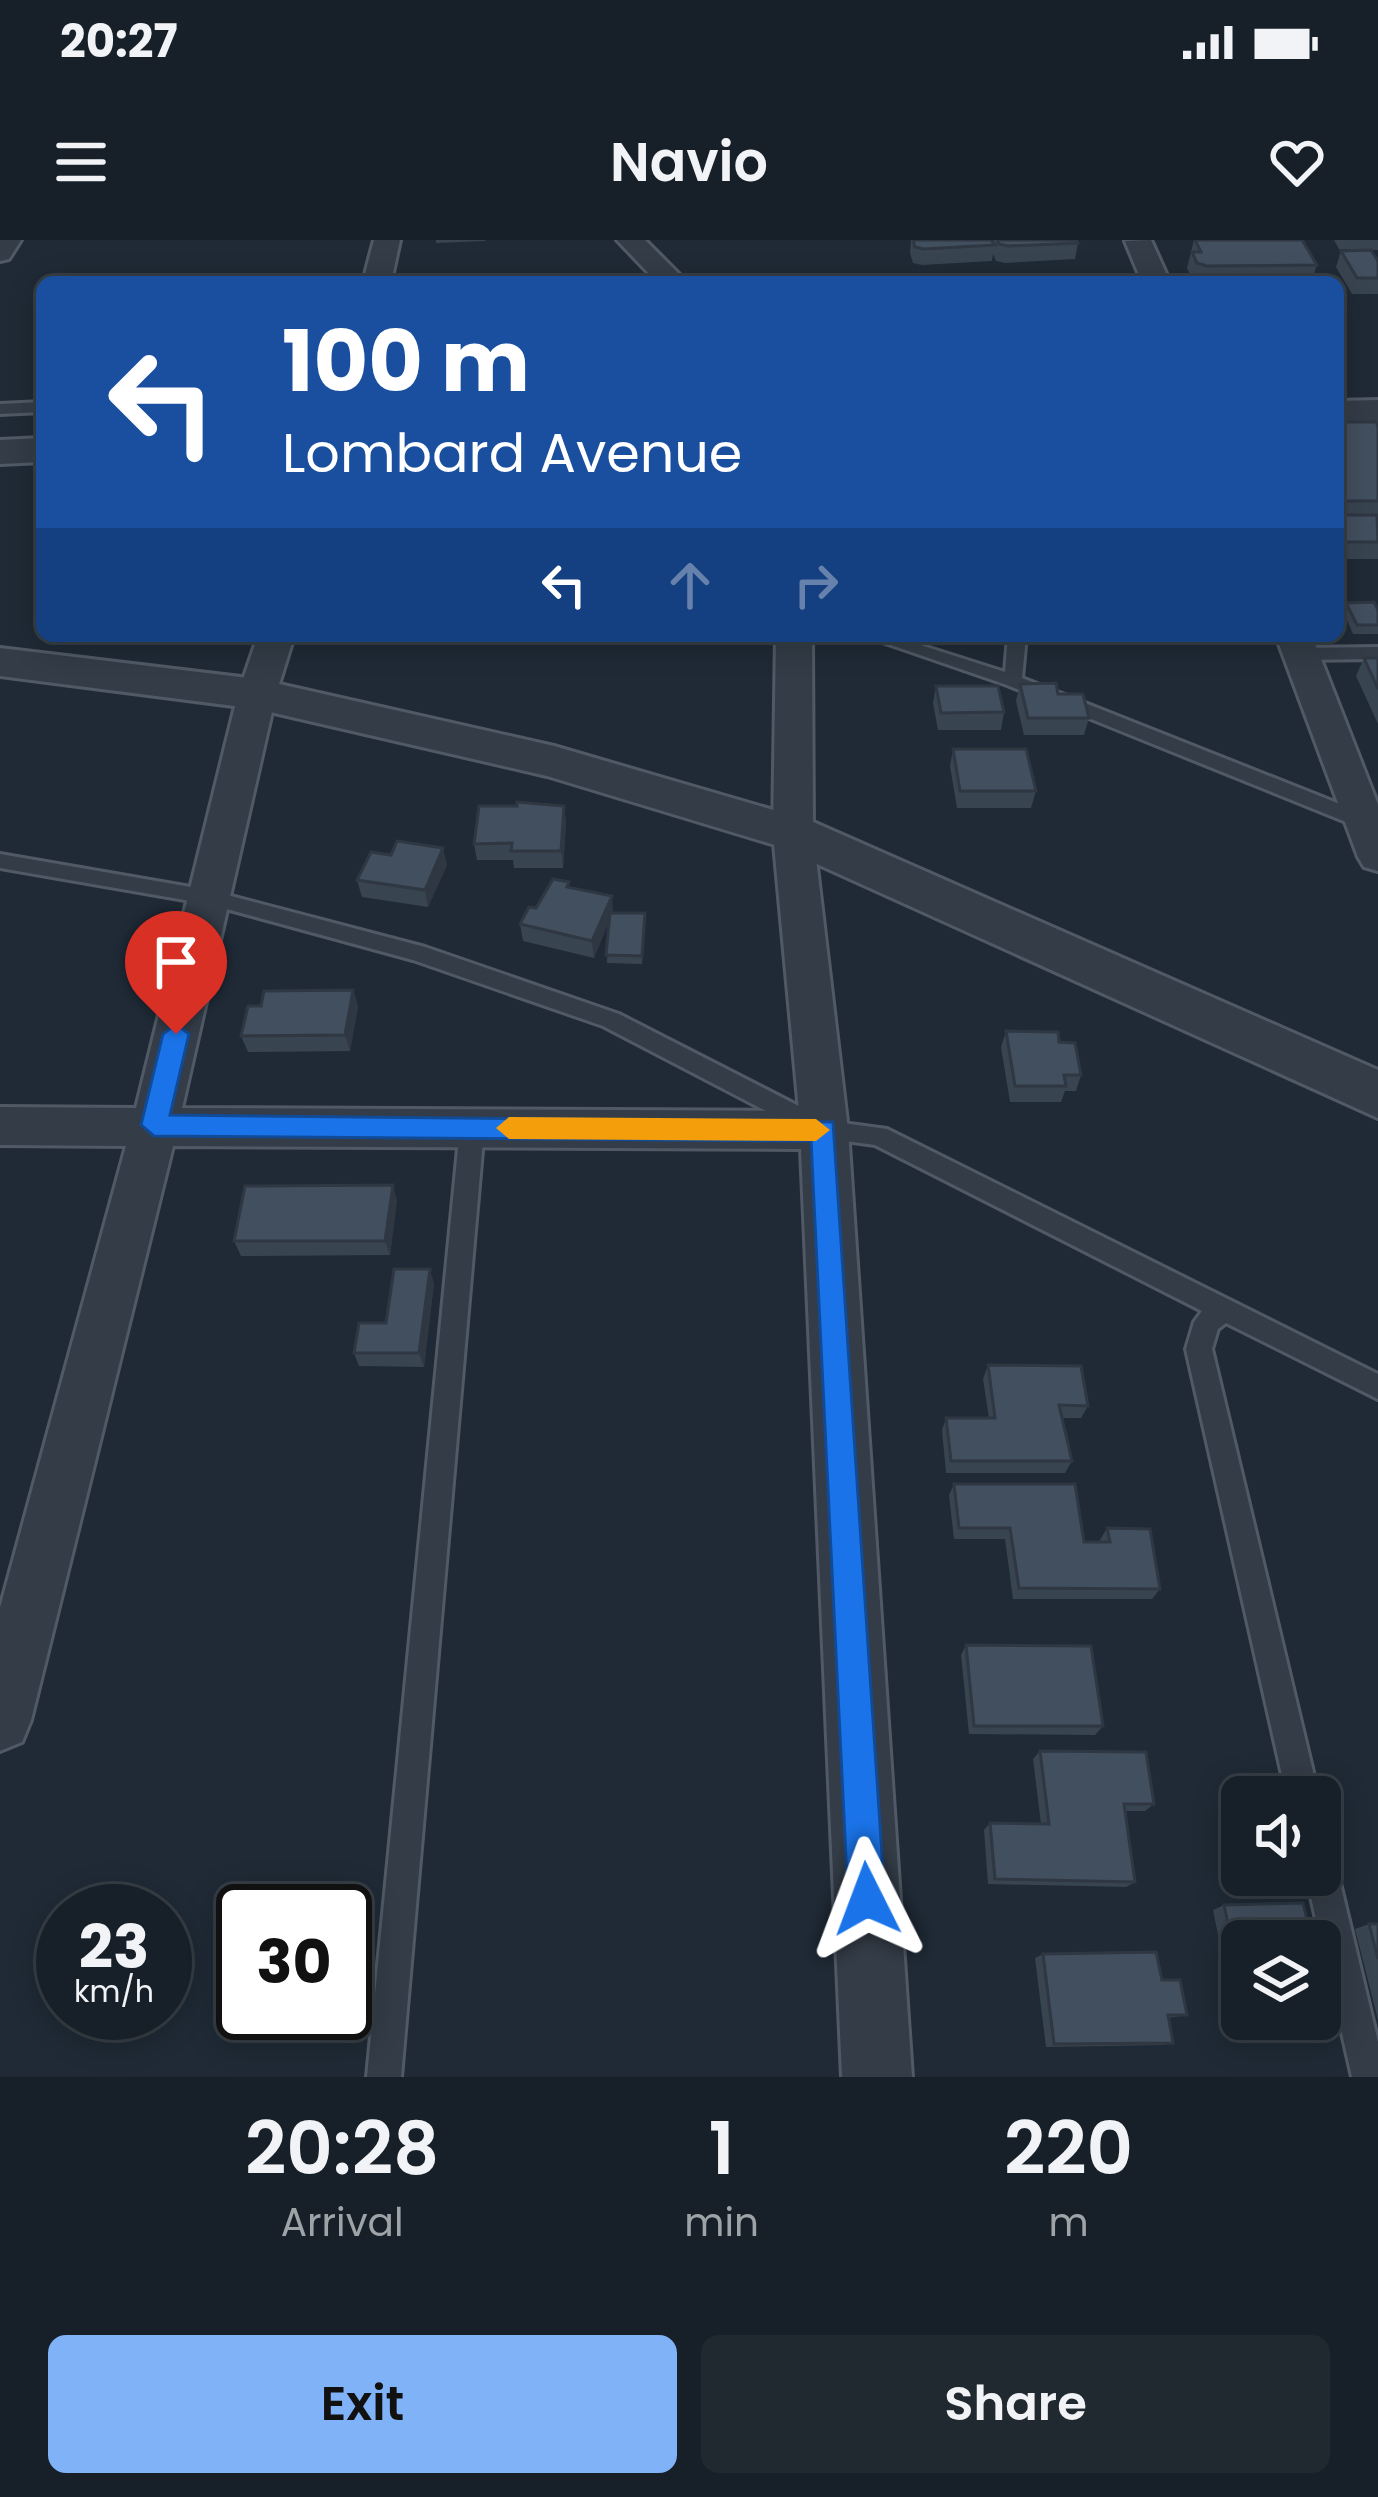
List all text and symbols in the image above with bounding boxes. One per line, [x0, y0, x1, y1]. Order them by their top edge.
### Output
text: 20:27 [60, 10, 178, 73]
text: Navio [610, 124, 768, 200]
icon: menu [48, 129, 114, 195]
icon: heart [1264, 129, 1330, 195]
text: 100 m [282, 303, 530, 420]
icon: left [84, 324, 240, 480]
text: Lombard Avenue [282, 415, 742, 491]
icon: left [531, 552, 597, 618]
icon: ahead [657, 552, 723, 618]
icon: right [783, 552, 849, 618]
pin [125, 911, 227, 1034]
icon: arrive [143, 929, 209, 995]
map controls [1221, 1776, 1341, 2040]
button: sound [1221, 1776, 1341, 1896]
position arrow [804, 1836, 930, 1962]
speed limit sign: 30 [216, 1884, 372, 2040]
text: 23 [79, 1905, 149, 1989]
button: layers [1221, 1920, 1341, 2040]
text: km/h [74, 1970, 154, 2013]
text: 20:28 [245, 2098, 439, 2199]
text: 1 [709, 2098, 735, 2199]
text: 220 [1004, 2098, 1133, 2199]
text: Arrival [281, 2195, 404, 2250]
text: min [684, 2195, 759, 2250]
text: m [1048, 2195, 1089, 2250]
button: Exit [48, 2335, 677, 2473]
button: Share [701, 2335, 1330, 2473]

